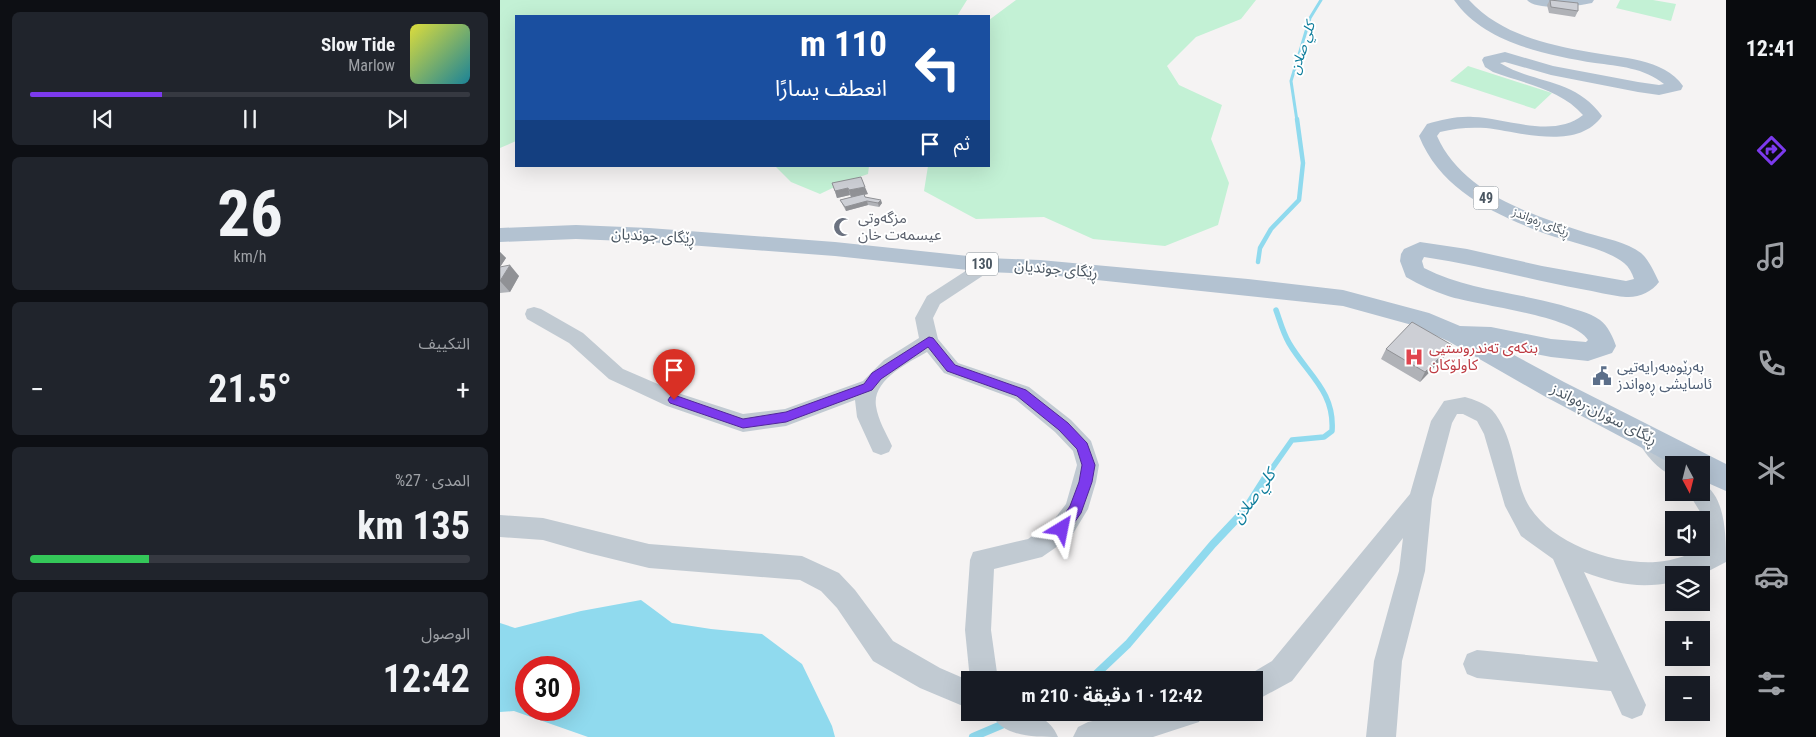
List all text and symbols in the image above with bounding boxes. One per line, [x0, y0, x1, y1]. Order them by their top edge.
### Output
water label: كلي صلان [1286, 17, 1322, 77]
text: 110 m [800, 24, 887, 65]
text: Slow Tide [321, 33, 395, 56]
icon: left [905, 35, 970, 100]
text: 12:41 [1746, 36, 1796, 61]
text: Marlow [348, 56, 395, 75]
text: انعطف يسارًا [775, 76, 887, 101]
icon: previous [89, 105, 117, 133]
icon: pause [236, 105, 264, 133]
icon: next [383, 105, 411, 133]
icon: arrive [916, 130, 944, 158]
text: ثم [954, 132, 970, 155]
icon: directions [1754, 133, 1789, 168]
text: 26 [217, 176, 283, 252]
road number: 49 [1474, 187, 1498, 210]
street label: ڕێگای ڕەواندز [1508, 204, 1572, 243]
place label: مزگەوتی عیسمەت خان [858, 209, 942, 244]
mosque icon: مزگەوتی عیسمەت خان [832, 216, 854, 238]
street label: ڕێگای جوندیان [611, 225, 695, 250]
icon: music [1754, 239, 1789, 274]
text: km/h [234, 247, 266, 266]
road number: 130 [966, 252, 998, 276]
street label: ڕێگای جوندیان [1013, 256, 1098, 285]
text: التكييف [418, 334, 470, 353]
place label: بنکەی تەندروستیی کاولۆکان [1429, 339, 1538, 374]
hospital icon: بنکەی تەندروستیی کاولۆکان [1403, 346, 1425, 368]
icon: phone [1754, 346, 1789, 381]
pin [653, 349, 695, 400]
icon: arrive [660, 356, 688, 384]
place label: بەڕێوەبەرایەتیی ئاسایشی ڕەواندز [1616, 358, 1712, 396]
public building icon: بەڕێوەبەرایەتیی ئاسایشی ڕەواندز [1591, 365, 1613, 387]
text: 21.5° [208, 367, 292, 411]
text: − [30, 373, 44, 406]
text: + [456, 373, 470, 406]
street label: ڕێگای سۆران-ڕەواندز [1546, 379, 1660, 451]
icon: climate [1754, 453, 1789, 488]
north arrow [1665, 456, 1710, 501]
map controls [1665, 456, 1710, 721]
water label: كلي صلان [1228, 463, 1284, 529]
text: المدى · 27% [395, 471, 470, 490]
position arrow [1035, 502, 1087, 554]
text: 135 km [357, 504, 470, 548]
button: sound [1665, 511, 1710, 556]
icon: car [1754, 559, 1789, 594]
button: layers [1665, 566, 1710, 611]
button: + [1665, 621, 1710, 666]
text: الوصول [421, 624, 470, 643]
speed limit sign: 30 [515, 656, 580, 721]
text: 12:42 [383, 657, 470, 701]
icon: filters [1754, 666, 1789, 701]
button: − [1665, 676, 1710, 721]
text: 12:42 · 1 دقيقة · 210 m [1021, 684, 1203, 707]

